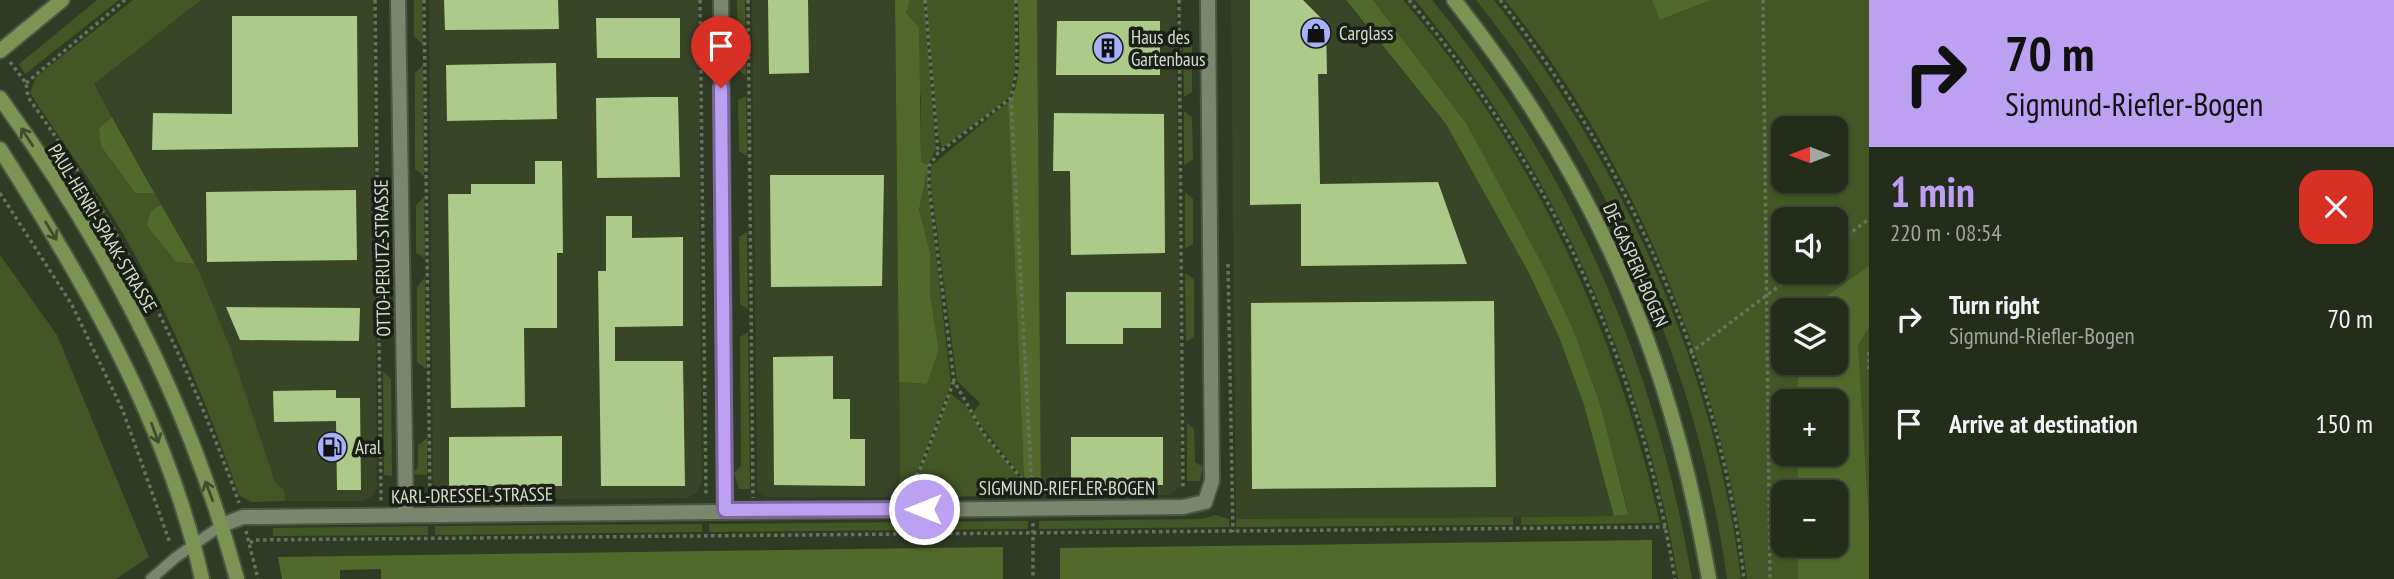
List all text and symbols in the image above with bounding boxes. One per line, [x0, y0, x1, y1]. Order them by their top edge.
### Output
pin [691, 16, 751, 88]
shop icon: Carglass [1299, 16, 1333, 50]
place label: Carglass [1339, 21, 1393, 45]
text: 70 m [2005, 21, 2094, 85]
place label: Haus des Gartenbaus [1131, 25, 1205, 71]
icon: arrive [702, 27, 740, 65]
icon: right [1890, 28, 1981, 119]
building icon: Haus des Gartenbaus [1091, 31, 1125, 65]
text: Sigmund-Riefler-Bogen [2005, 83, 2263, 125]
north arrow [1771, 116, 1848, 192]
map controls [1771, 116, 1848, 557]
one-way arrow [19, 128, 34, 147]
street label: PAUL-HENRI-SPAAK-STRASSE [43, 139, 163, 317]
text: 1 min [1890, 164, 1975, 219]
button: close [2299, 170, 2373, 244]
street label: OTTO-PERUTZ-STRASSE [369, 179, 395, 337]
street label: DE-GASPERI-BOGEN [1598, 199, 1674, 331]
button: sound [1771, 207, 1848, 284]
text: 220 m · 08:54 [1890, 218, 2002, 247]
one-way arrow [44, 221, 58, 241]
text: Turn right [1949, 288, 2040, 321]
button: layers [1771, 298, 1848, 375]
icon: right [1890, 300, 1928, 338]
text: 70 m [2327, 302, 2373, 335]
text: Sigmund-Riefler-Bogen [1949, 321, 2135, 350]
button: + [1771, 389, 1848, 466]
icon: arrive [1890, 405, 1928, 443]
text: Arrive at destination [1949, 407, 2138, 440]
text: 150 m [2315, 407, 2373, 440]
one-way arrow [149, 421, 162, 443]
fuel station icon: Aral [315, 430, 349, 464]
place label: Aral [355, 435, 382, 459]
position arrow [887, 472, 961, 546]
street label: SIGMUND-RIEFLER-BOGEN [979, 476, 1155, 500]
one-way arrow [202, 480, 214, 502]
button: − [1771, 480, 1848, 557]
street label: KARL-DRESSEL-STRASSE [391, 482, 553, 508]

